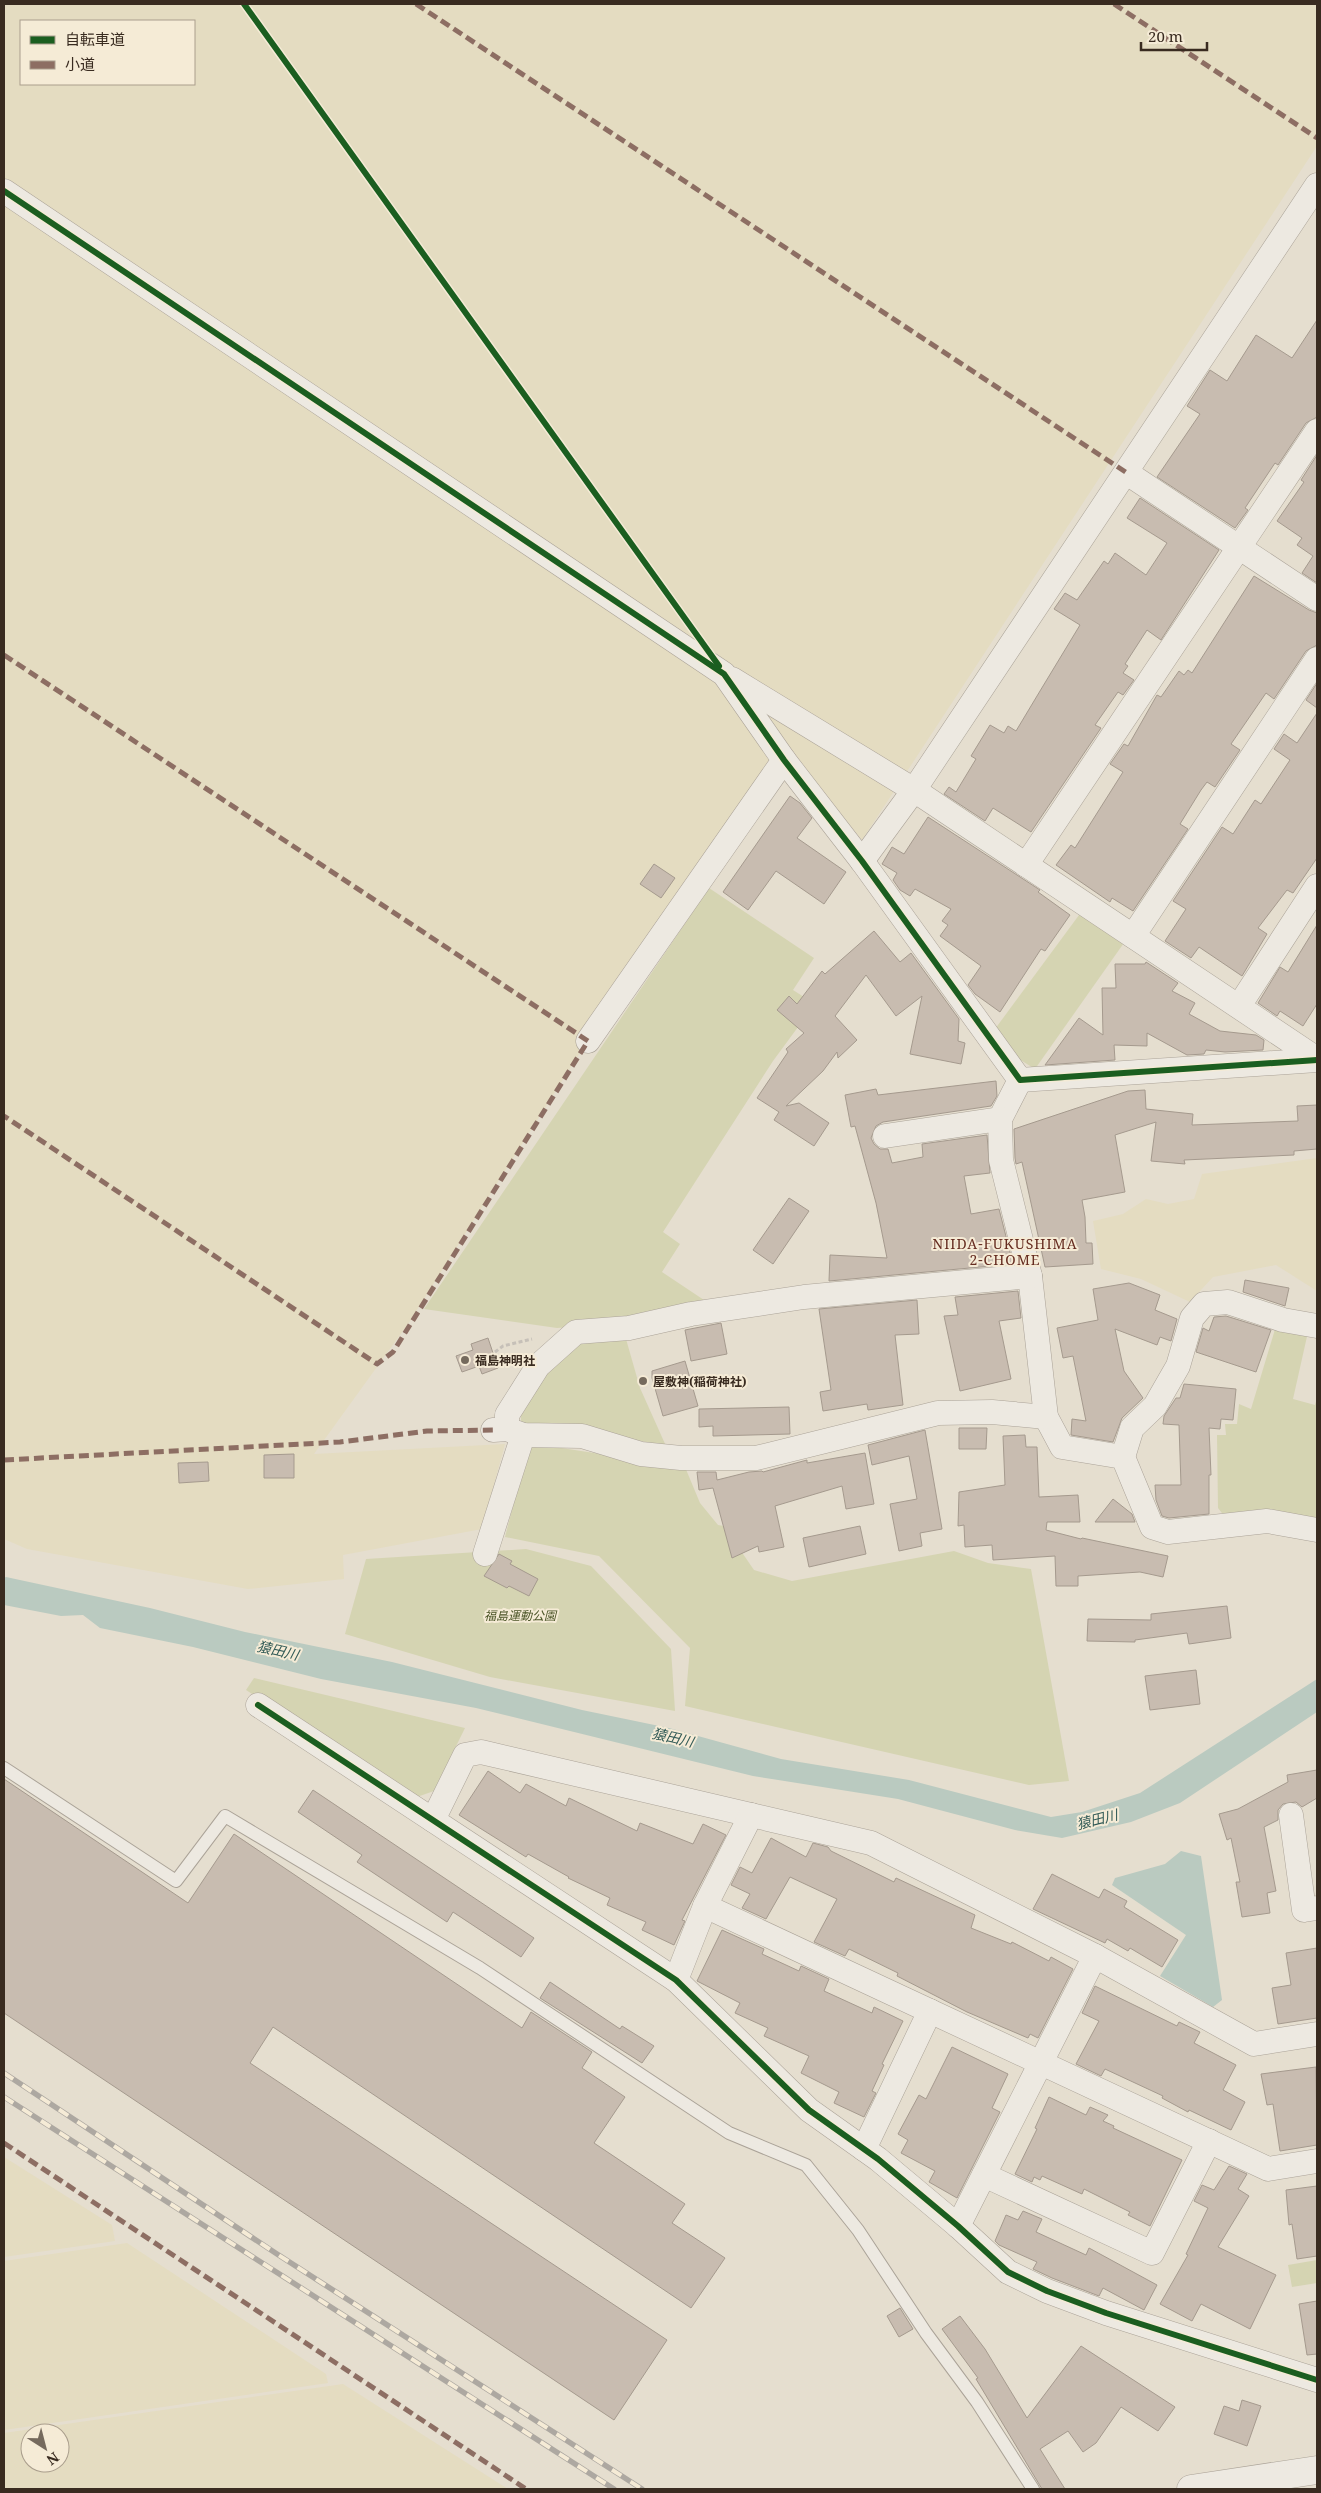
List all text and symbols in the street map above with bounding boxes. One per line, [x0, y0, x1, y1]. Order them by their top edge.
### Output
legend [20, 20, 195, 85]
scale bar [1141, 20, 1207, 52]
text: 20 m [1148, 26, 1183, 46]
text: 自転車道 [65, 29, 125, 49]
text: 小道 [65, 54, 95, 74]
district label: NIIDA-FUKUSHIMA 2-CHOME [932, 1234, 1078, 1269]
place label: 福島神明社 [475, 1352, 535, 1369]
marker: 福島神明社 [459, 1354, 471, 1366]
place label: 屋敷神(稲荷神社) [653, 1373, 747, 1390]
marker: 屋敷神(稲荷神社) [637, 1375, 649, 1387]
park label: 福島運動公園 [484, 1607, 558, 1624]
water label: 猿田川 [255, 1636, 303, 1664]
water label: 猿田川 [650, 1723, 698, 1751]
water label: 猿田川 [1074, 1804, 1122, 1833]
north arrow [20, 2423, 70, 2473]
text: N [43, 2448, 63, 2470]

